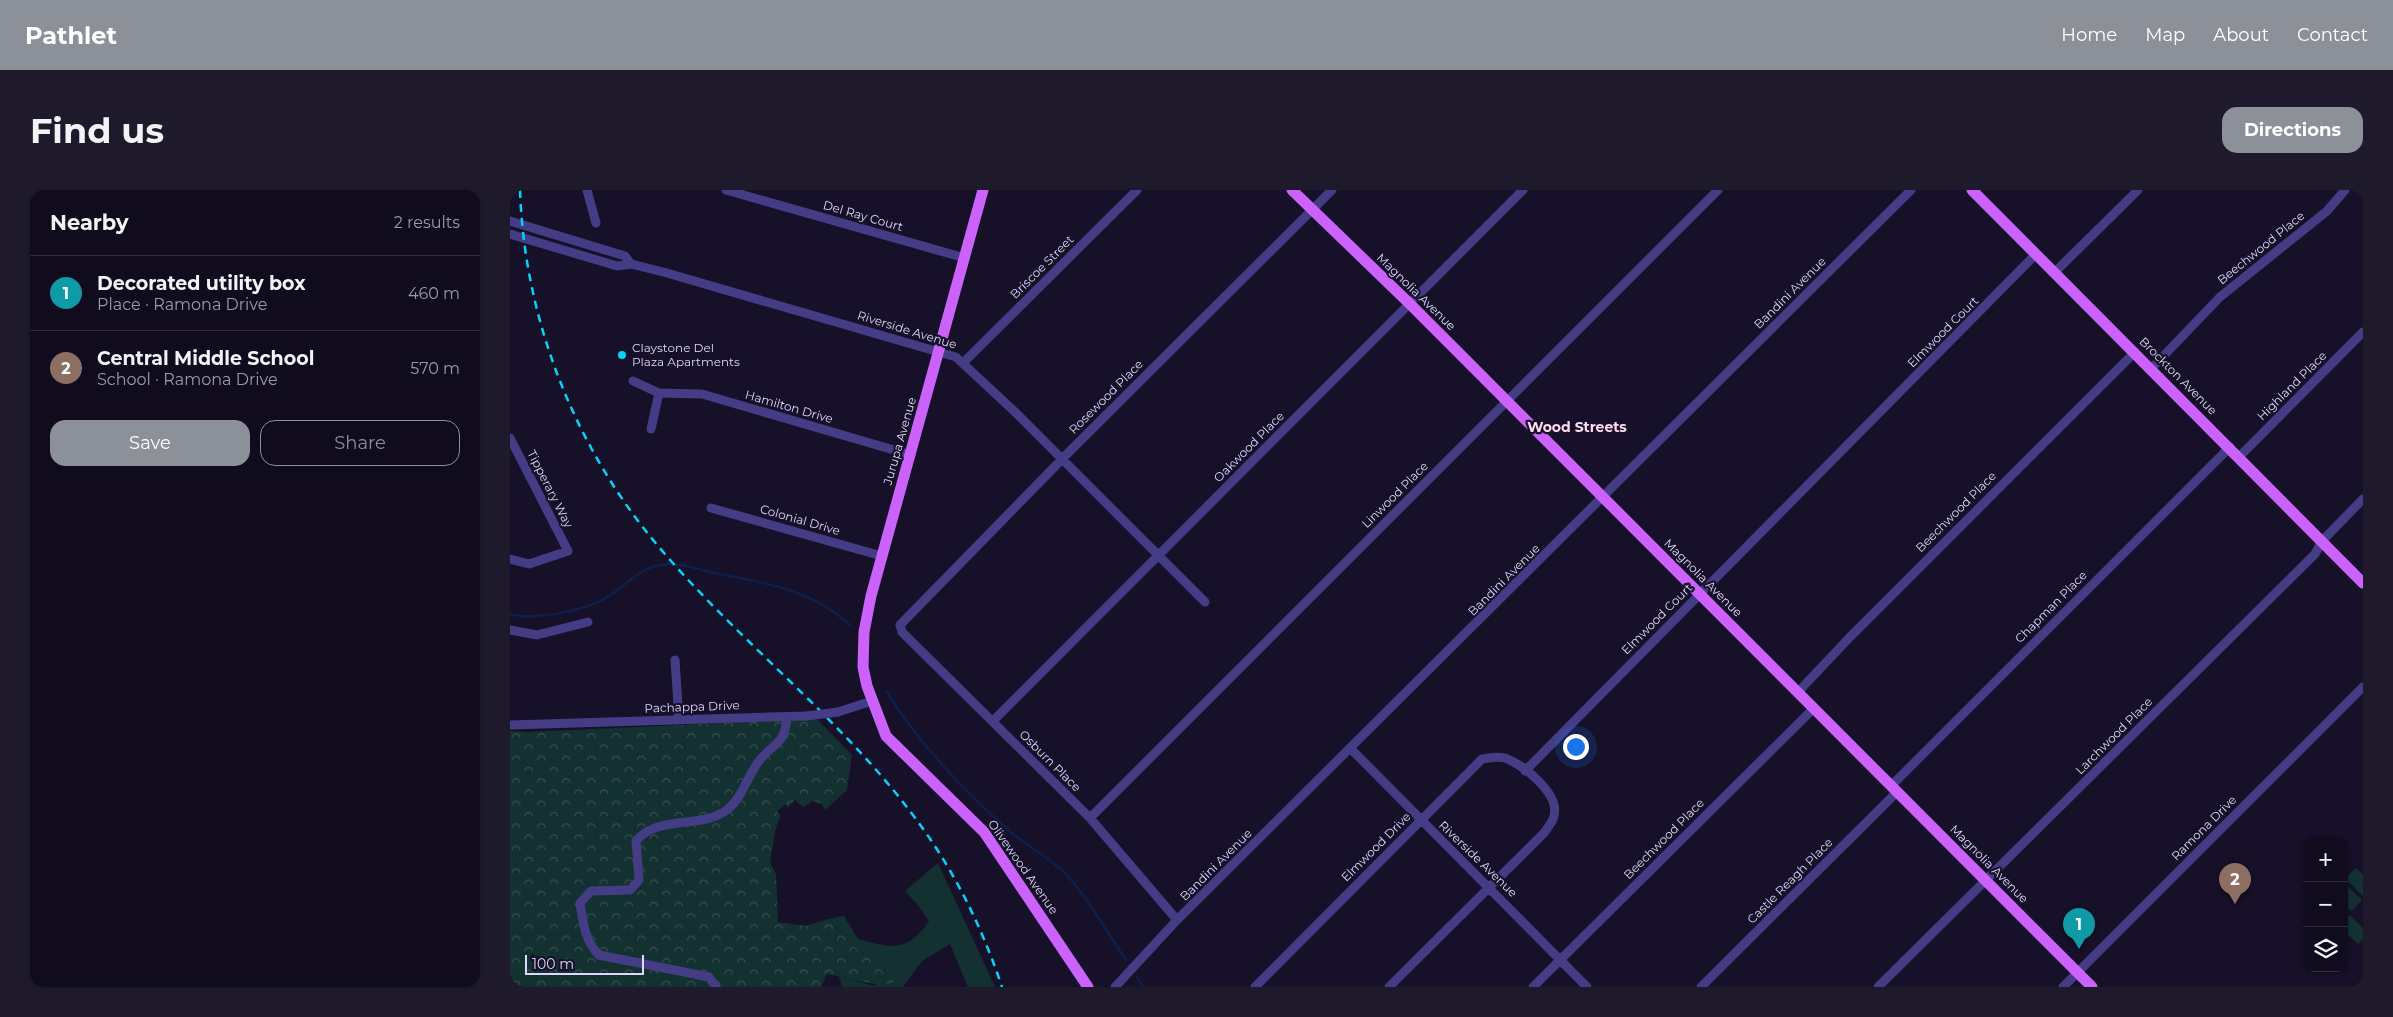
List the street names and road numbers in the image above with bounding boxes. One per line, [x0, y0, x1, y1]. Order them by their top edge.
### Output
street label: Del Ray Court [821, 197, 905, 234]
street label: Beechwood Place [2214, 208, 2307, 287]
street label: Briscoe Street [1007, 232, 1077, 302]
street label: Magnolia Avenue [1374, 250, 1459, 333]
street label: Bandini Avenue [1751, 254, 1829, 332]
street label: Elmwood Court [1904, 293, 1981, 370]
street label: Riverside Avenue [856, 307, 959, 352]
street label: Brockton Avenue [2136, 334, 2220, 418]
street label: Highland Place [2254, 348, 2329, 423]
street label: Rosewood Place [1065, 356, 1146, 437]
street label: Hamilton Drive [743, 387, 835, 426]
street label: Jurupa Avenue [880, 395, 919, 487]
street label: Oakwood Place [1210, 408, 1287, 485]
street label: Tipperary Way [524, 447, 577, 531]
street label: Linwood Place [1358, 458, 1431, 531]
street label: Beechwood Place [1912, 468, 1999, 555]
street label: Colonial Drive [758, 501, 842, 538]
street label: Magnolia Avenue [1661, 535, 1746, 620]
street label: Bandini Avenue [1465, 541, 1543, 619]
street label: Chapman Place [2011, 567, 2090, 646]
street label: Elmwood Court [1618, 580, 1695, 657]
street label: Larchwood Place [2072, 694, 2155, 777]
street label: Pachappa Drive [644, 697, 740, 716]
street label: Osburn Place [1016, 727, 1084, 795]
street label: Ramona Drive [2168, 792, 2239, 863]
street label: Beechwood Place [1620, 795, 1707, 882]
street label: Elmwood Drive [1338, 809, 1413, 884]
street label: Olivewood Avenue [985, 817, 1062, 917]
street label: Riverside Avenue [1436, 817, 1521, 900]
street label: Magnolia Avenue [1947, 821, 2032, 906]
street label: Bandini Avenue [1177, 826, 1255, 904]
street label: Castle Reagh Place [1744, 835, 1836, 927]

